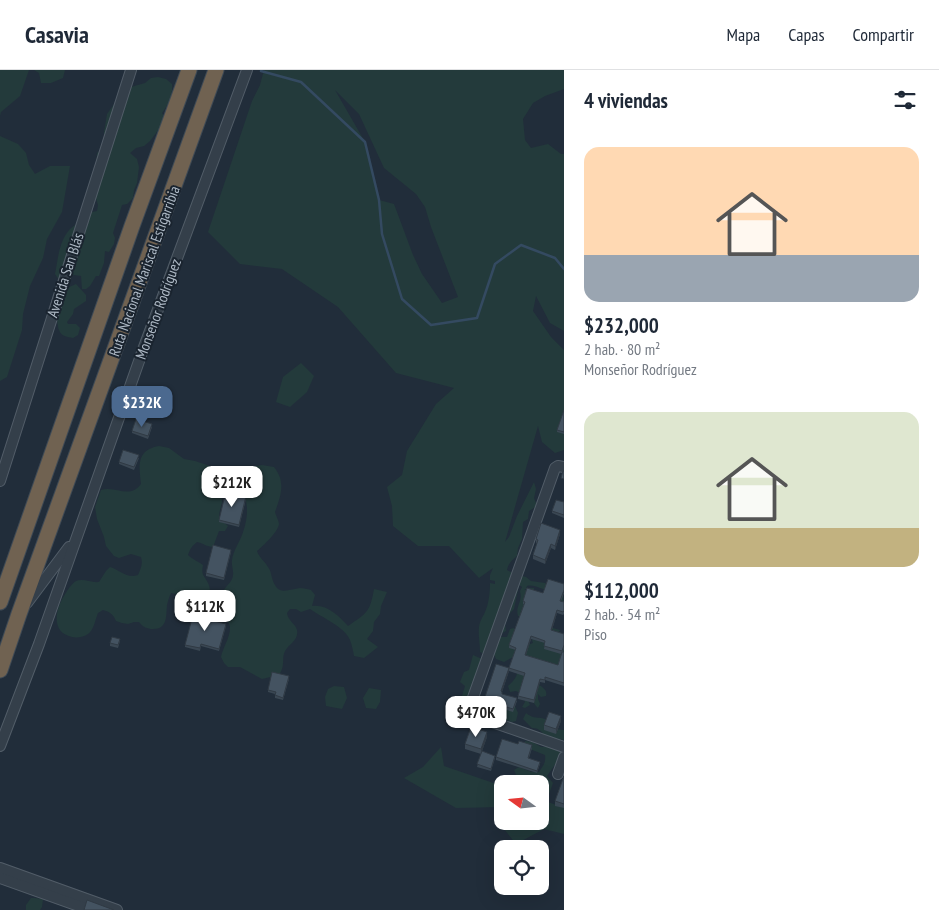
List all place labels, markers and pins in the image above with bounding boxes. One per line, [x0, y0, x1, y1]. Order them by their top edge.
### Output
pin: $232K [107, 386, 177, 428]
pin: $212K [197, 466, 267, 508]
pin: $112K [170, 590, 240, 632]
pin: $470K [441, 696, 511, 738]

